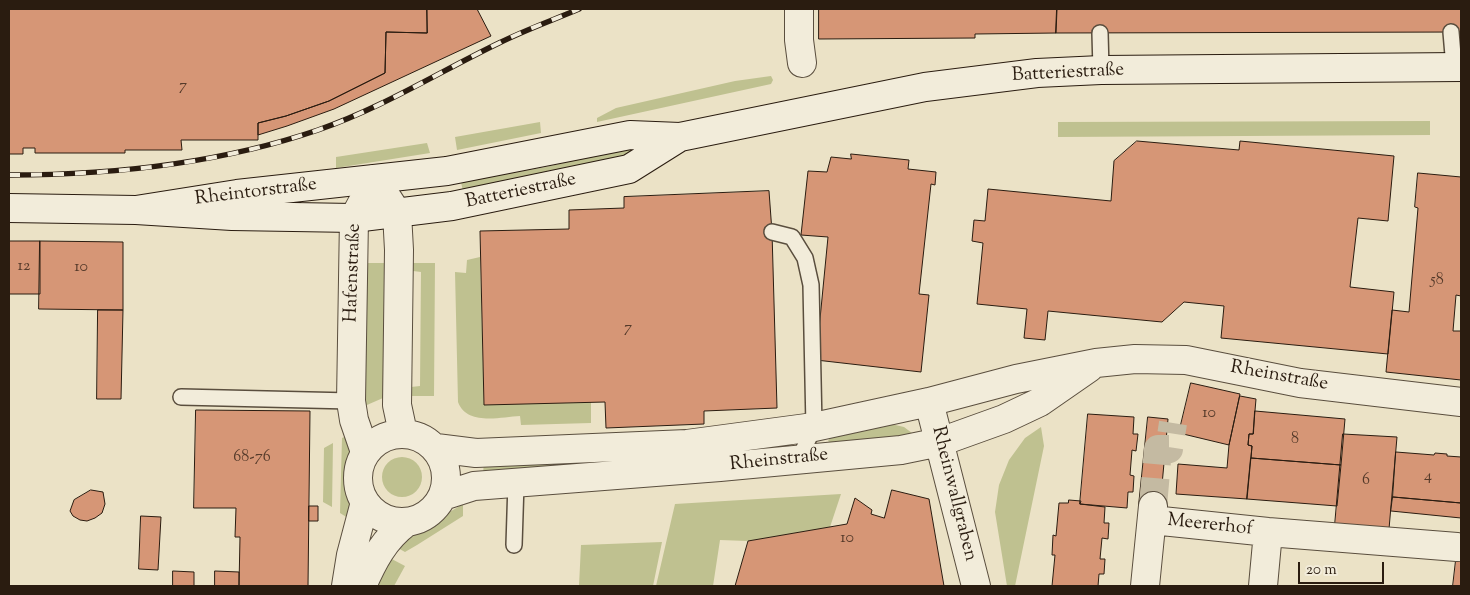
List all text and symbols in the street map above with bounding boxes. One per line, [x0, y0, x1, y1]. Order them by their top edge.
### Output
street label: Batteriestraße [1011, 60, 1125, 88]
house number: 7 [179, 77, 187, 97]
street label: Batteriestraße [464, 169, 578, 215]
street label: Rheintorstraße [194, 174, 318, 212]
street label: Hafenstraße [341, 223, 367, 323]
house number: 12 [18, 257, 30, 277]
house number: 10 [74, 258, 88, 278]
house number: 58 [1430, 271, 1444, 291]
house number: 7 [624, 319, 632, 339]
street label: Rheinstraße [1228, 357, 1330, 397]
house number: 10 [1202, 404, 1216, 424]
street label: Rheinwallgraben [925, 424, 981, 564]
house number: 8 [1291, 430, 1299, 450]
street label: Rheinstraße [729, 444, 829, 478]
house number: 68-76 [233, 448, 271, 468]
house number: 4 [1424, 467, 1432, 487]
house number: 6 [1362, 471, 1370, 491]
street label: Meererhof [1166, 510, 1254, 542]
house number: 10 [840, 529, 854, 549]
scale bar [1300, 552, 1386, 584]
text: 20 m [1306, 560, 1337, 581]

